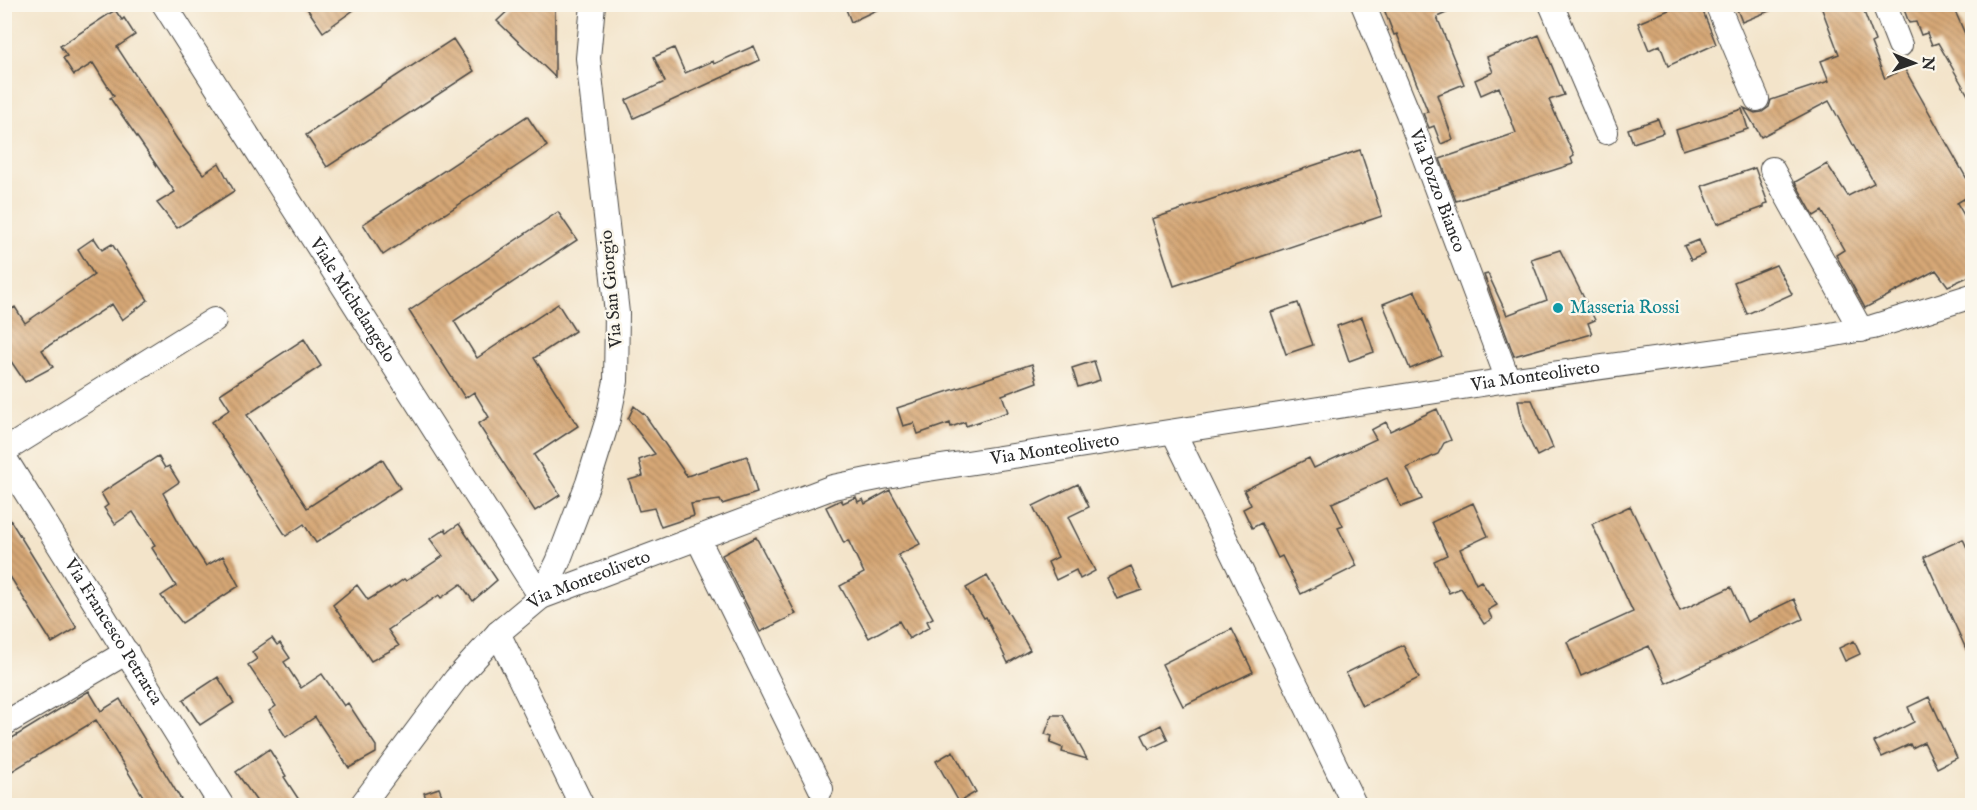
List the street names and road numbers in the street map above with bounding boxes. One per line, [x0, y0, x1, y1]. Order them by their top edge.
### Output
street label: Via Pozzo Bianco [1403, 125, 1471, 256]
street label: Via San Giorgio [595, 229, 629, 350]
street label: Viale Michelangelo [304, 233, 401, 367]
street label: Via Monteoliveto [1468, 356, 1601, 397]
street label: Via Monteoliveto [988, 428, 1121, 471]
street label: Via Monteoliveto [522, 545, 654, 615]
street label: Via Francesco Petrarca [58, 553, 168, 709]

